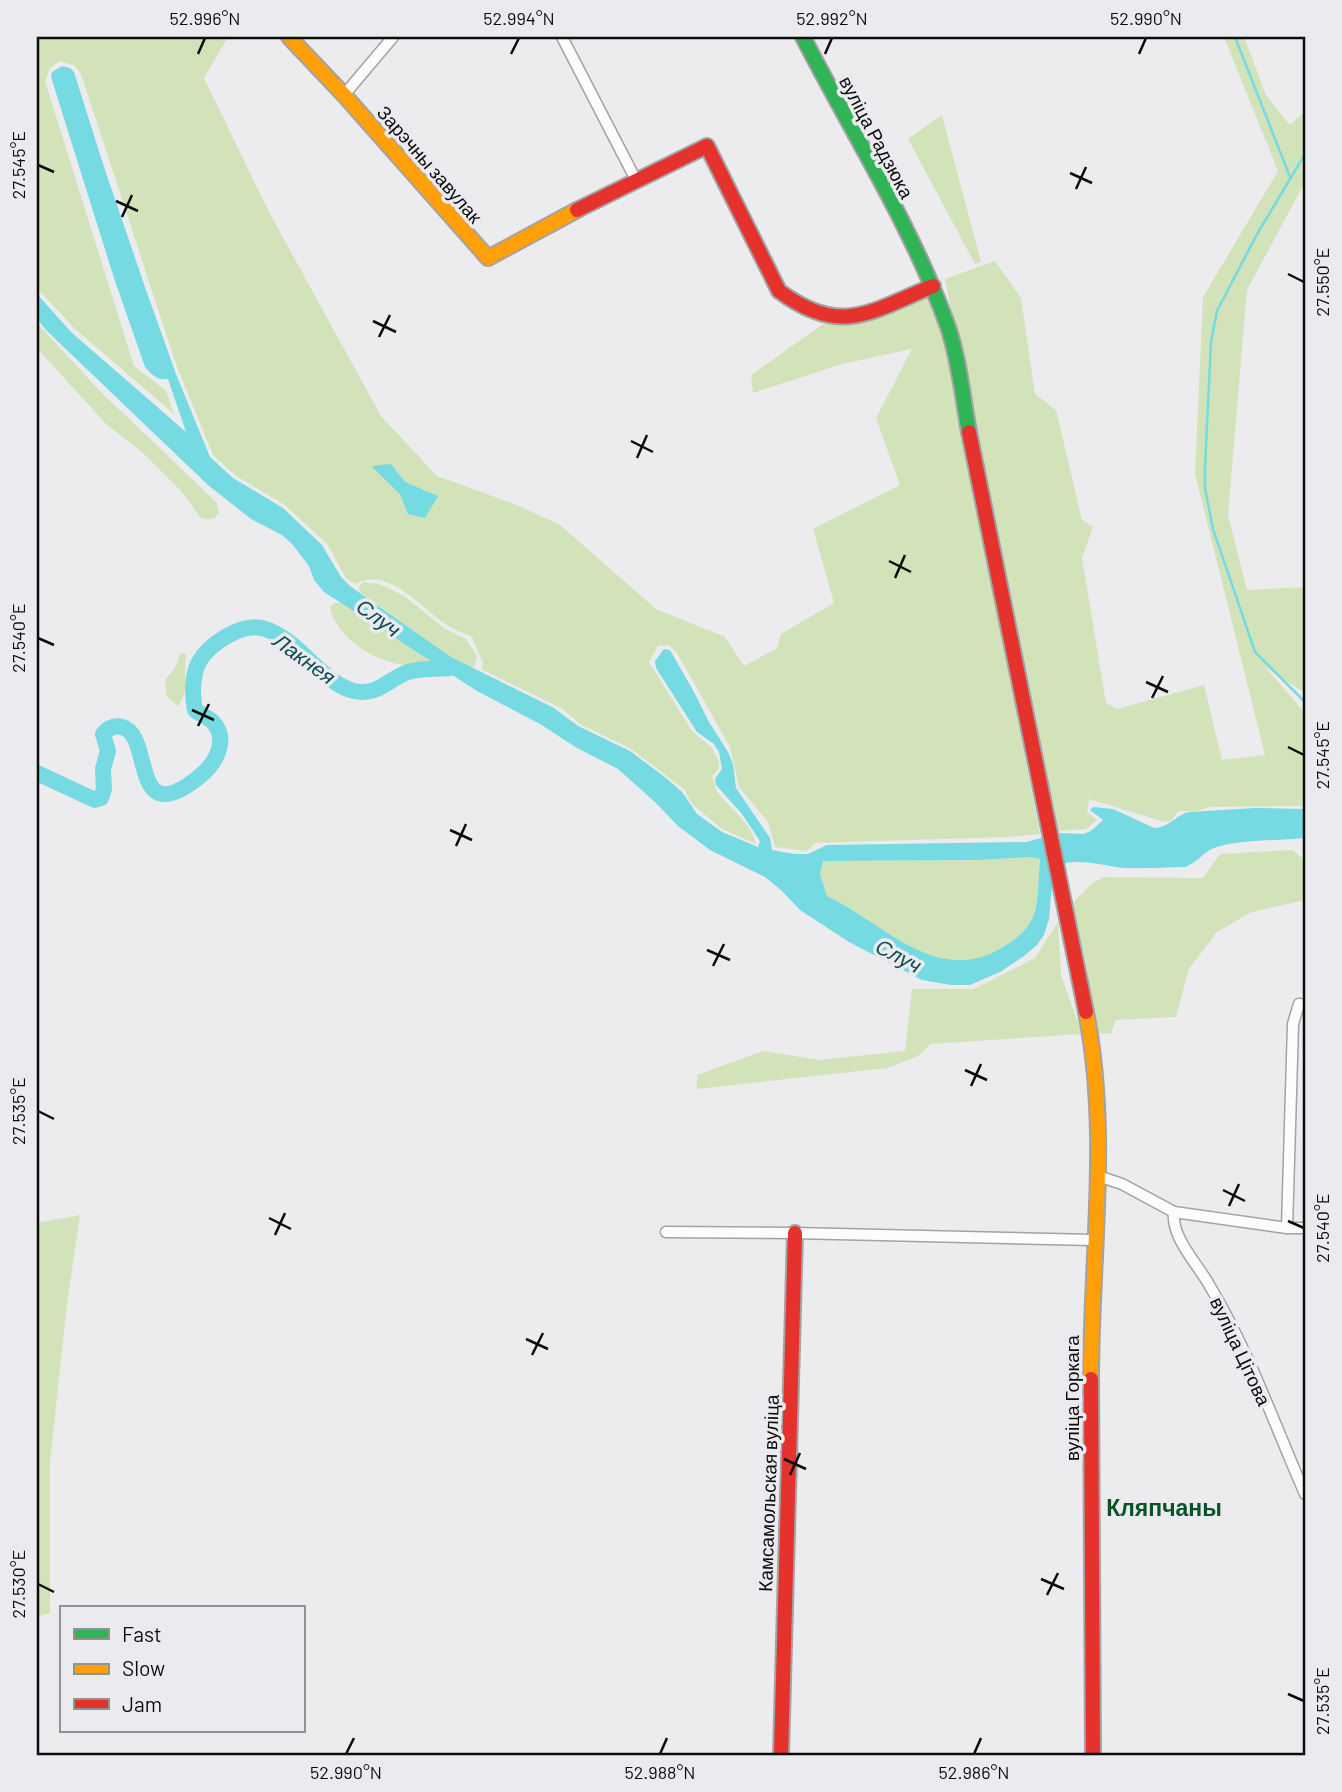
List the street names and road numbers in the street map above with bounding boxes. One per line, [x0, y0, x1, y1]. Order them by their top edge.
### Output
street label: вуліца Радзюка [835, 72, 919, 202]
street label: Зарэчны завулак [373, 101, 488, 228]
street label: вуліца Цітова [1206, 1293, 1276, 1409]
street label: вуліца Горкага [1060, 1335, 1083, 1461]
street label: Камсамольская вуліца [753, 1394, 783, 1592]

